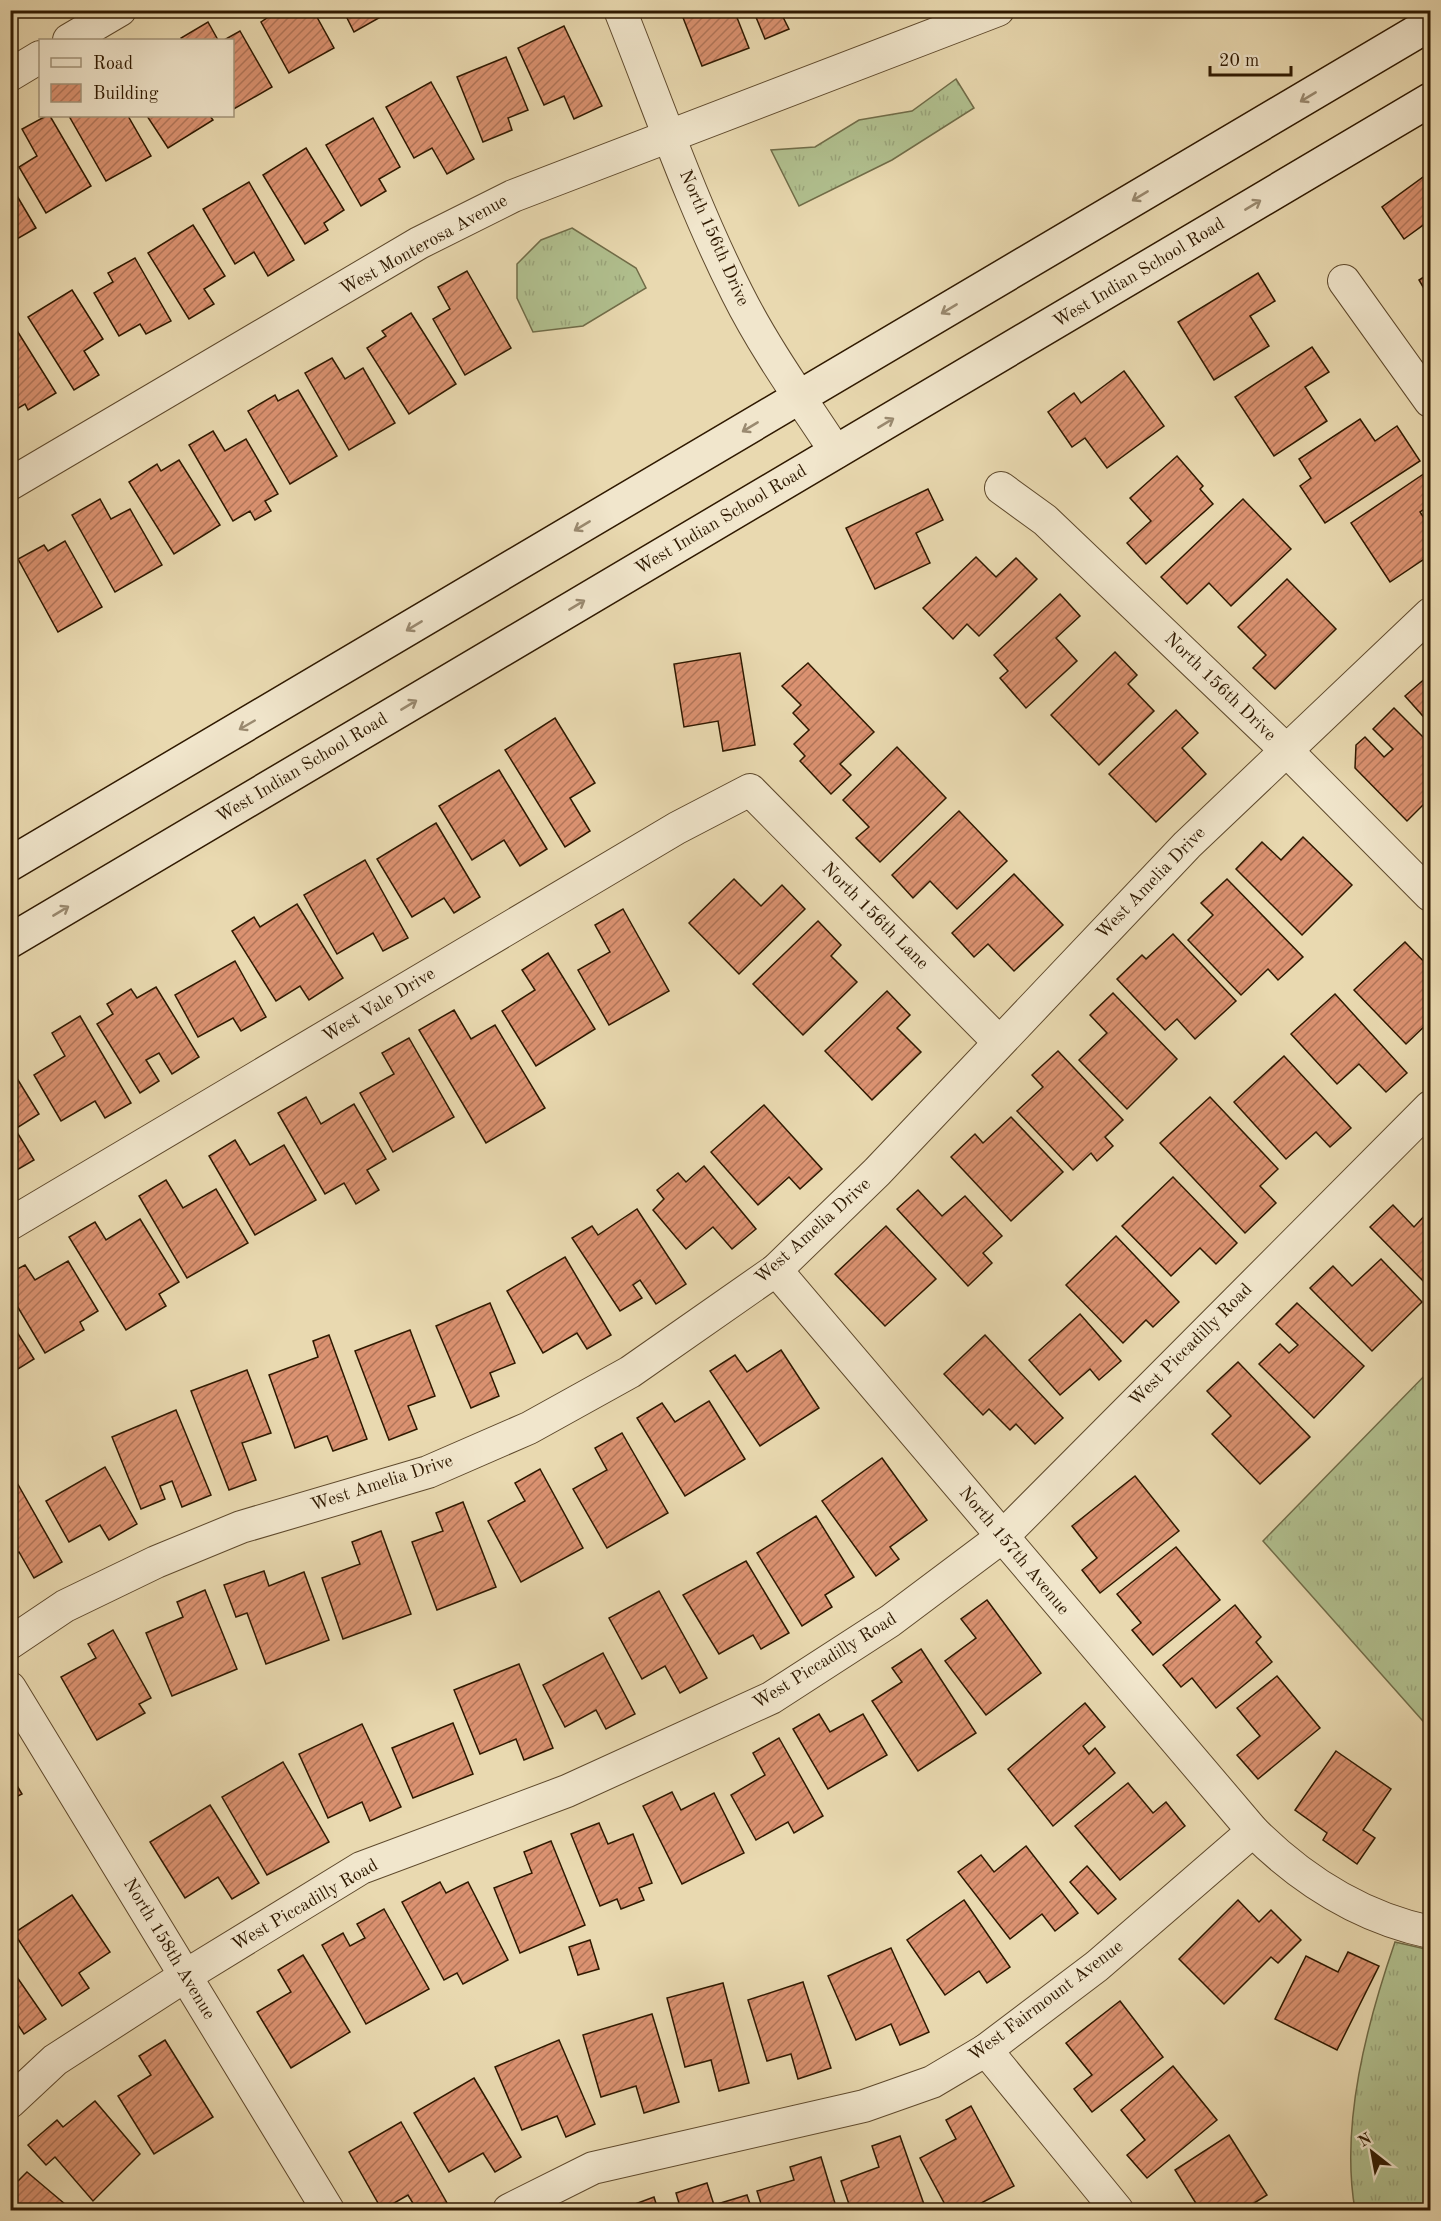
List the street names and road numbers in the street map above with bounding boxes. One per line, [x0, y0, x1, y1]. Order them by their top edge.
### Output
street label: North 156th Drive [676, 167, 752, 309]
street label: West Monterosa Avenue [337, 191, 511, 299]
street label: West Indian School Road [1050, 215, 1228, 331]
street label: West Indian School Road [632, 462, 810, 578]
street label: North 156th Drive [1161, 629, 1279, 745]
street label: West Indian School Road [213, 710, 391, 826]
street label: West Amelia Drive [1093, 823, 1209, 943]
street label: North 156th Lane [818, 859, 932, 973]
street label: West Vale Drive [320, 964, 438, 1046]
street label: West Amelia Drive [752, 1175, 874, 1287]
street label: West Piccadilly Road [1126, 1280, 1256, 1410]
street label: West Amelia Drive [309, 1452, 455, 1514]
street label: North 157th Avenue [955, 1484, 1073, 1618]
street label: West Piccadilly Road [750, 1610, 900, 1712]
street label: West Piccadilly Road [229, 1856, 381, 1954]
street label: North 158th Avenue [120, 1875, 218, 2023]
street label: West Fairmount Avenue [965, 1937, 1127, 2065]

